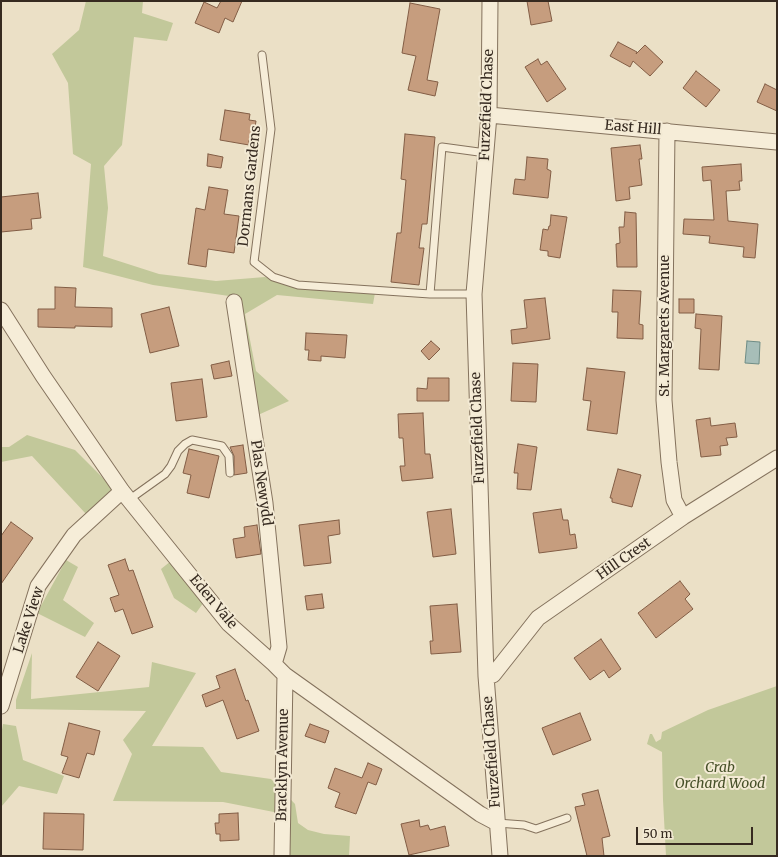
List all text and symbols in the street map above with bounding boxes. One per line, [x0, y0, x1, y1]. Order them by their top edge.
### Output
street label: Furzefield Chase [477, 49, 497, 161]
street label: East Hill [604, 117, 662, 139]
street label: Dormans Gardens [235, 125, 265, 247]
street label: St. Margarets Avenue [657, 255, 673, 397]
street label: Furzefield Chase [468, 372, 488, 484]
street label: Plas Newydd [247, 439, 275, 527]
street label: Hill Crest [594, 534, 654, 584]
street label: Eden Vale [186, 572, 240, 632]
street label: Lake View [10, 585, 48, 655]
street label: Furzefield Chase [480, 696, 504, 808]
street label: Bracklyn Avenue [274, 708, 292, 822]
park label: Crab Orchard Wood [675, 760, 765, 792]
scale bar [638, 819, 755, 845]
text: 50 m [643, 826, 672, 841]

